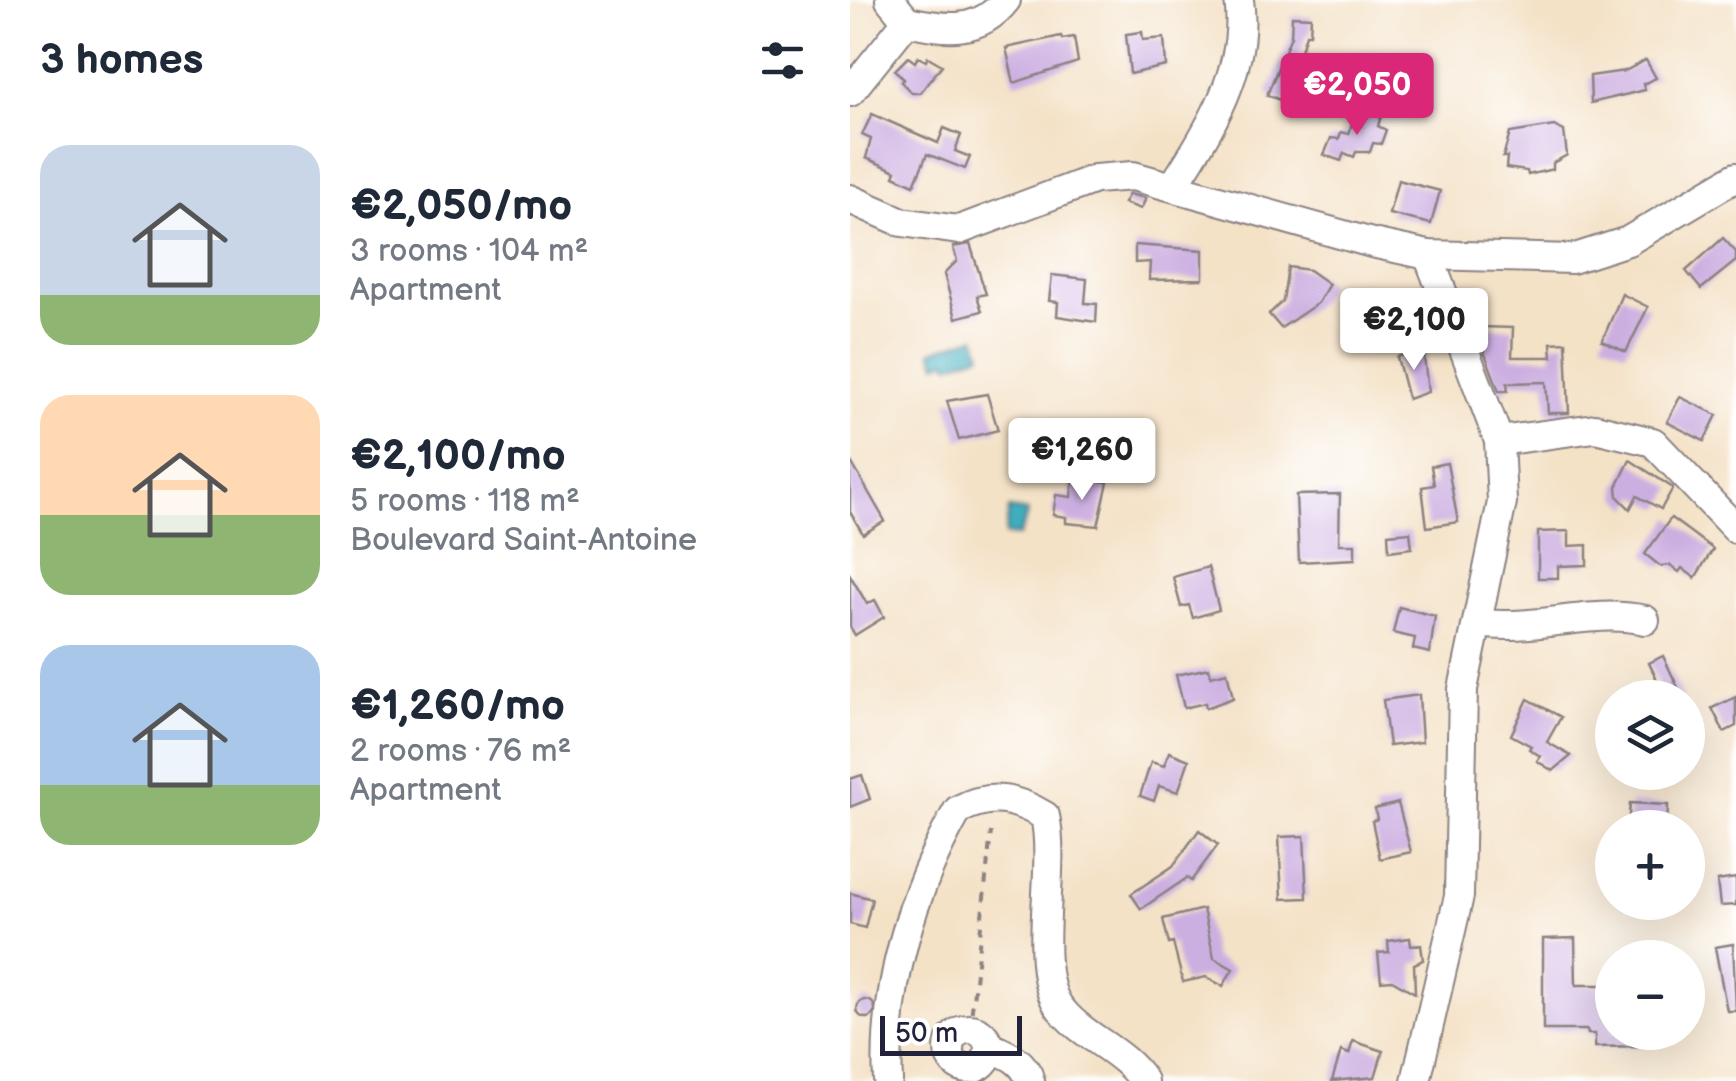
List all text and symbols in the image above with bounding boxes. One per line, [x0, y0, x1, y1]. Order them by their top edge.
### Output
icon: filters [755, 33, 810, 88]
text: 3 homes [40, 35, 203, 86]
pin: €2,050 [1276, 53, 1438, 138]
text: €2,050 [1303, 66, 1411, 105]
text: €2,050/mo [350, 181, 572, 232]
icon: home [120, 185, 240, 305]
text: 3 rooms · 104 m² [350, 232, 588, 271]
text: Apartment [350, 271, 501, 310]
pin: €2,100 [1333, 288, 1495, 373]
text: €2,100 [1362, 301, 1466, 340]
pin: €1,260 [1001, 418, 1163, 503]
text: €2,100/mo [350, 431, 566, 482]
text: €1,260 [1030, 431, 1134, 470]
icon: home [120, 435, 240, 555]
text: 5 rooms · 118 m² [350, 482, 580, 521]
text: Boulevard Saint-Antoine [350, 521, 697, 560]
map controls [1595, 680, 1705, 1050]
button: layers [1595, 680, 1705, 790]
text: €1,260/mo [350, 681, 565, 732]
icon: home [120, 685, 240, 805]
text: 2 rooms · 76 m² [350, 732, 571, 771]
text: Apartment [350, 771, 501, 810]
button: + [1595, 810, 1705, 920]
button: − [1595, 940, 1705, 1050]
scale bar [880, 1011, 1022, 1056]
text: 50 m [895, 1017, 958, 1050]

